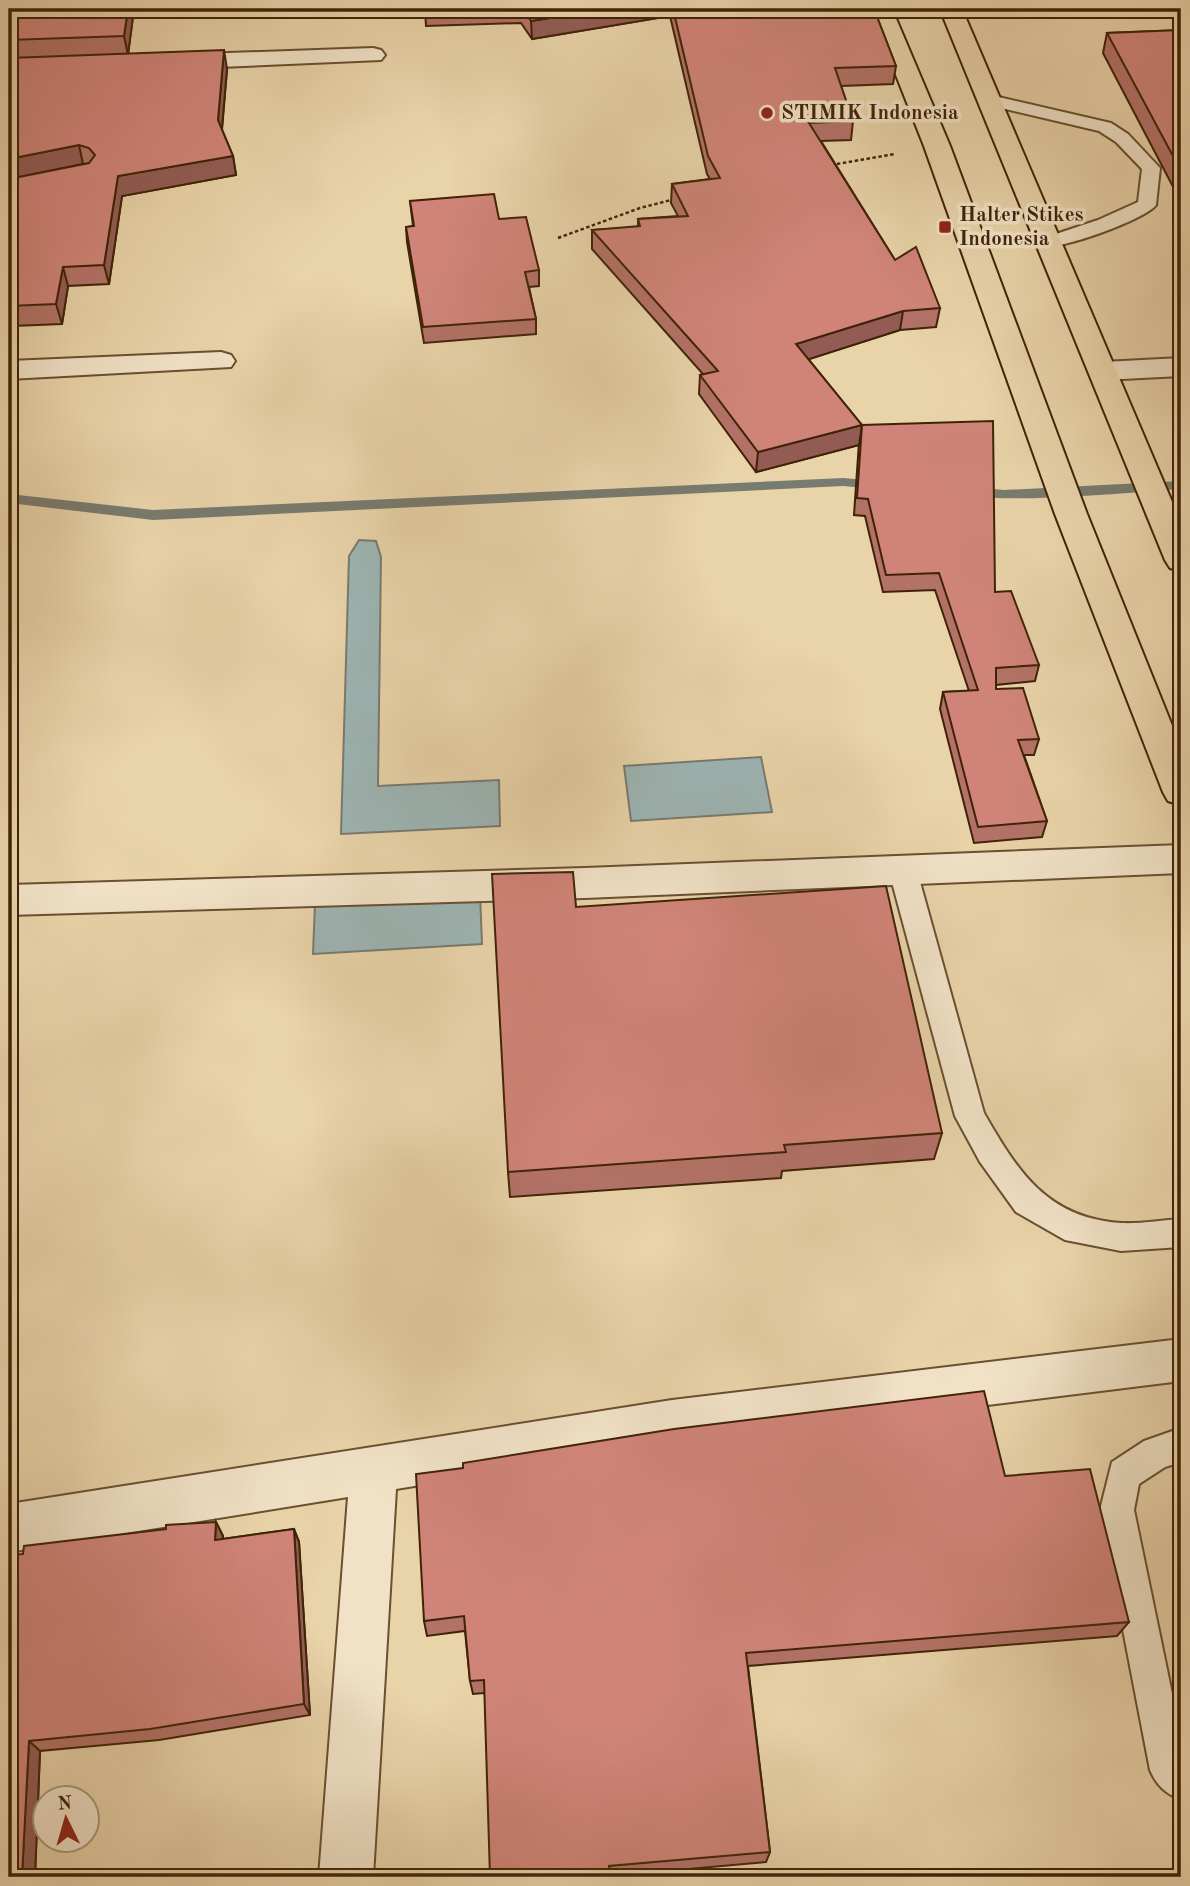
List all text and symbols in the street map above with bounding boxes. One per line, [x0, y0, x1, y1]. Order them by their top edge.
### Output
place label: STIMIK Indonesia [781, 103, 959, 124]
marker: STIMIK Indonesia [759, 105, 775, 121]
place label: Halter Stikes Indonesia [959, 205, 1084, 250]
marker: Halter Stikes Indonesia [937, 219, 953, 235]
north arrow [32, 1784, 102, 1854]
text: N [57, 1794, 73, 1815]

